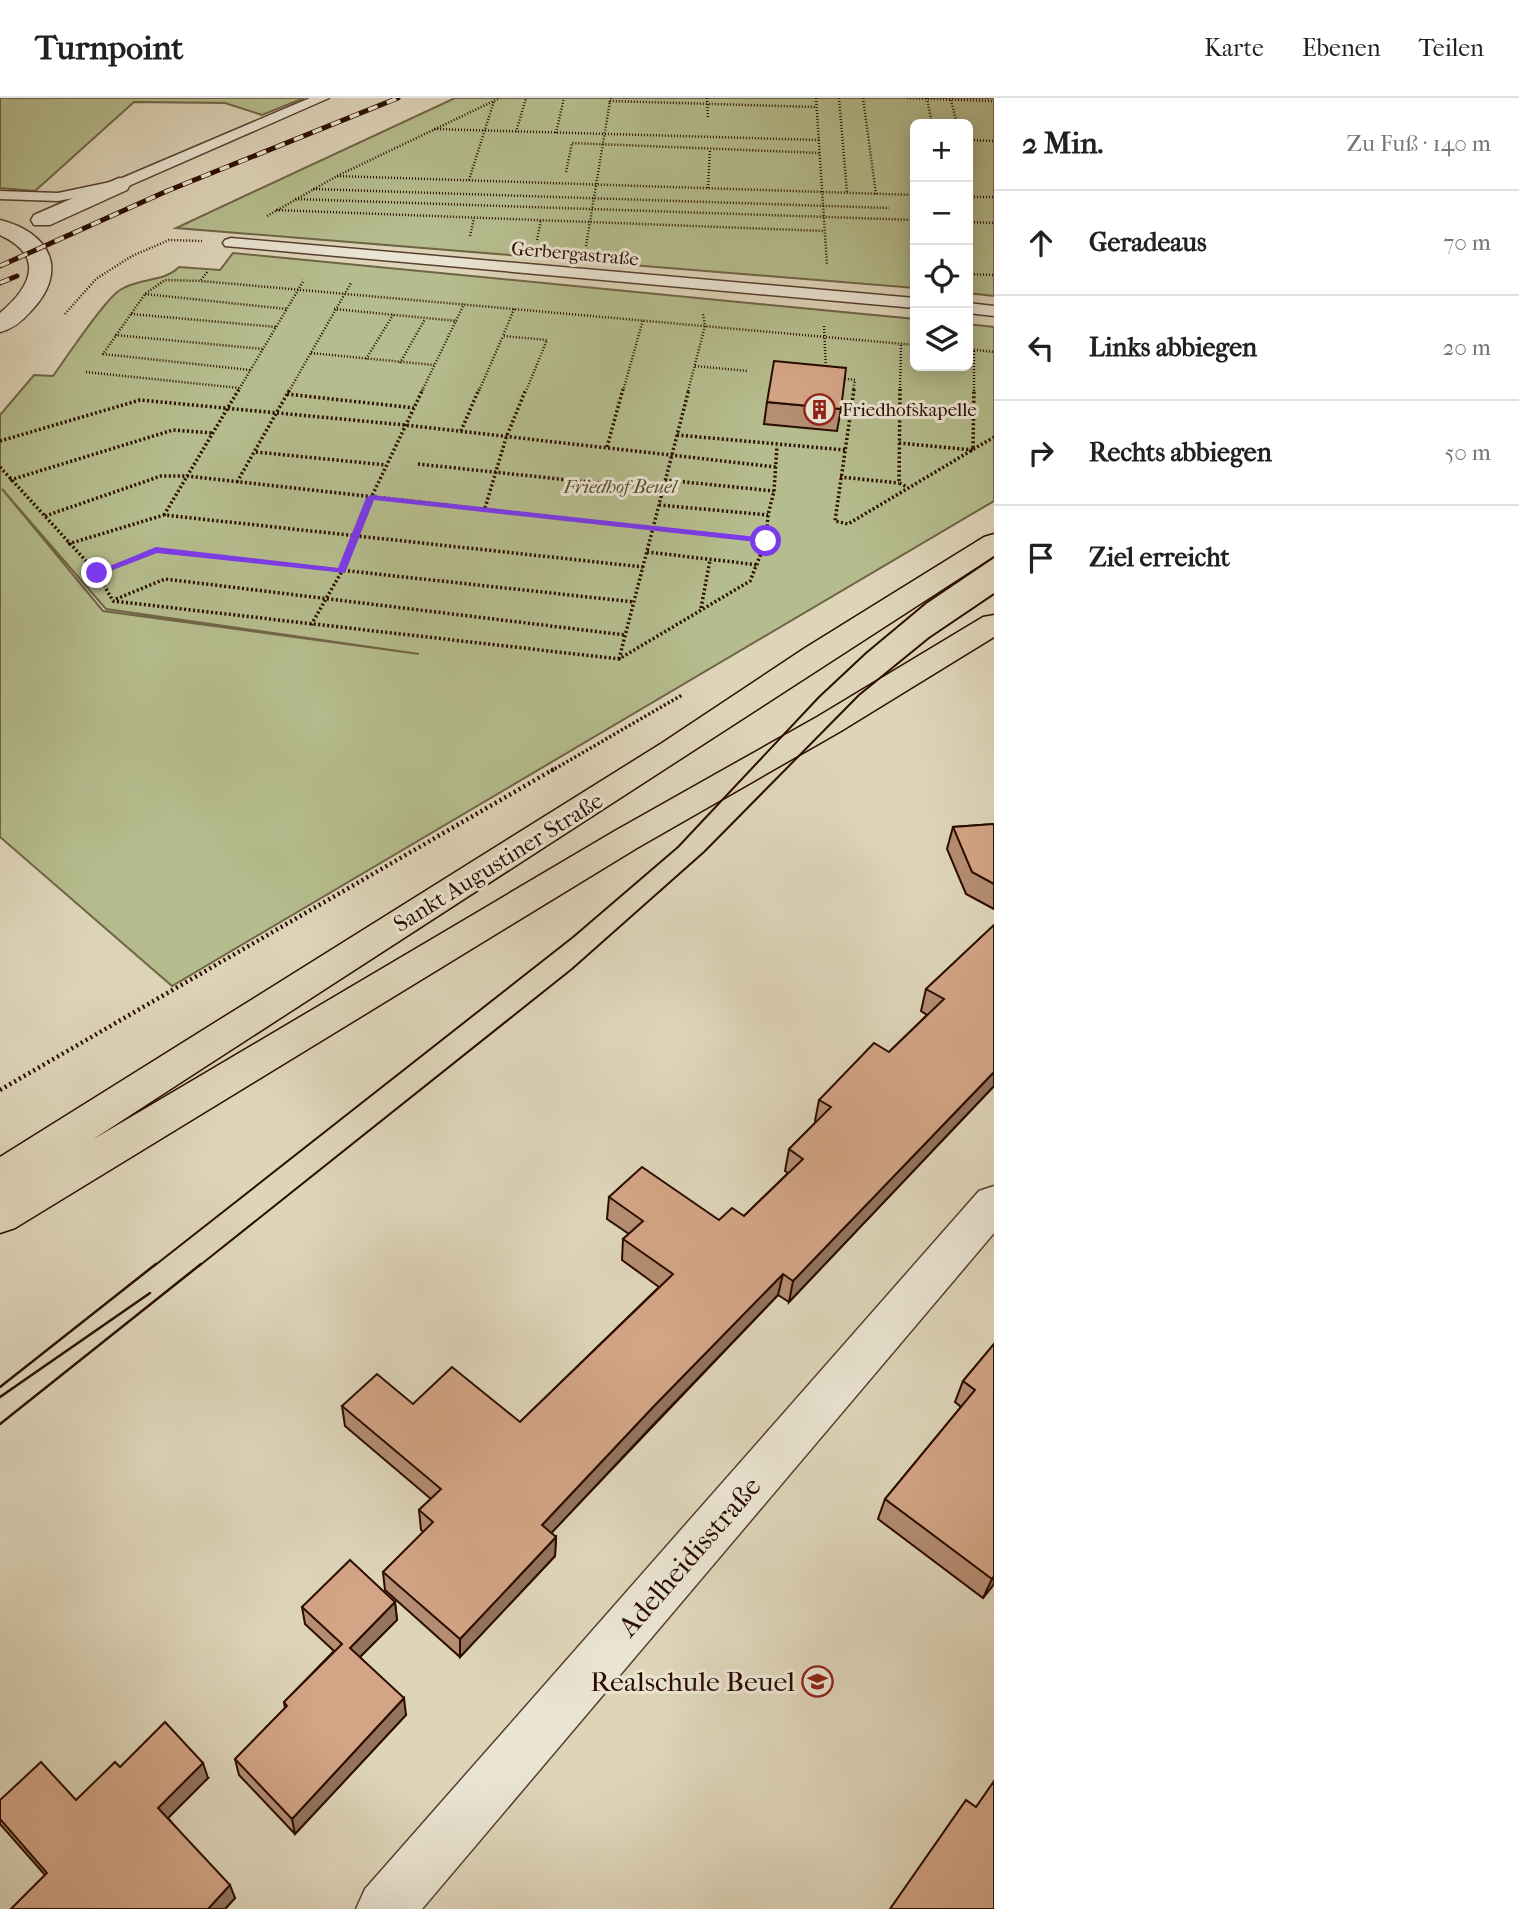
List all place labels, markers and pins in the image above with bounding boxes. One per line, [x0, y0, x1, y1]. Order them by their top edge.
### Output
building icon: Friedhofskapelle [802, 392, 836, 426]
place label: Friedhofskapelle [842, 399, 977, 421]
school or university icon: Realschule Beuel [801, 1664, 835, 1698]
place label: Realschule Beuel [590, 1665, 795, 1698]

